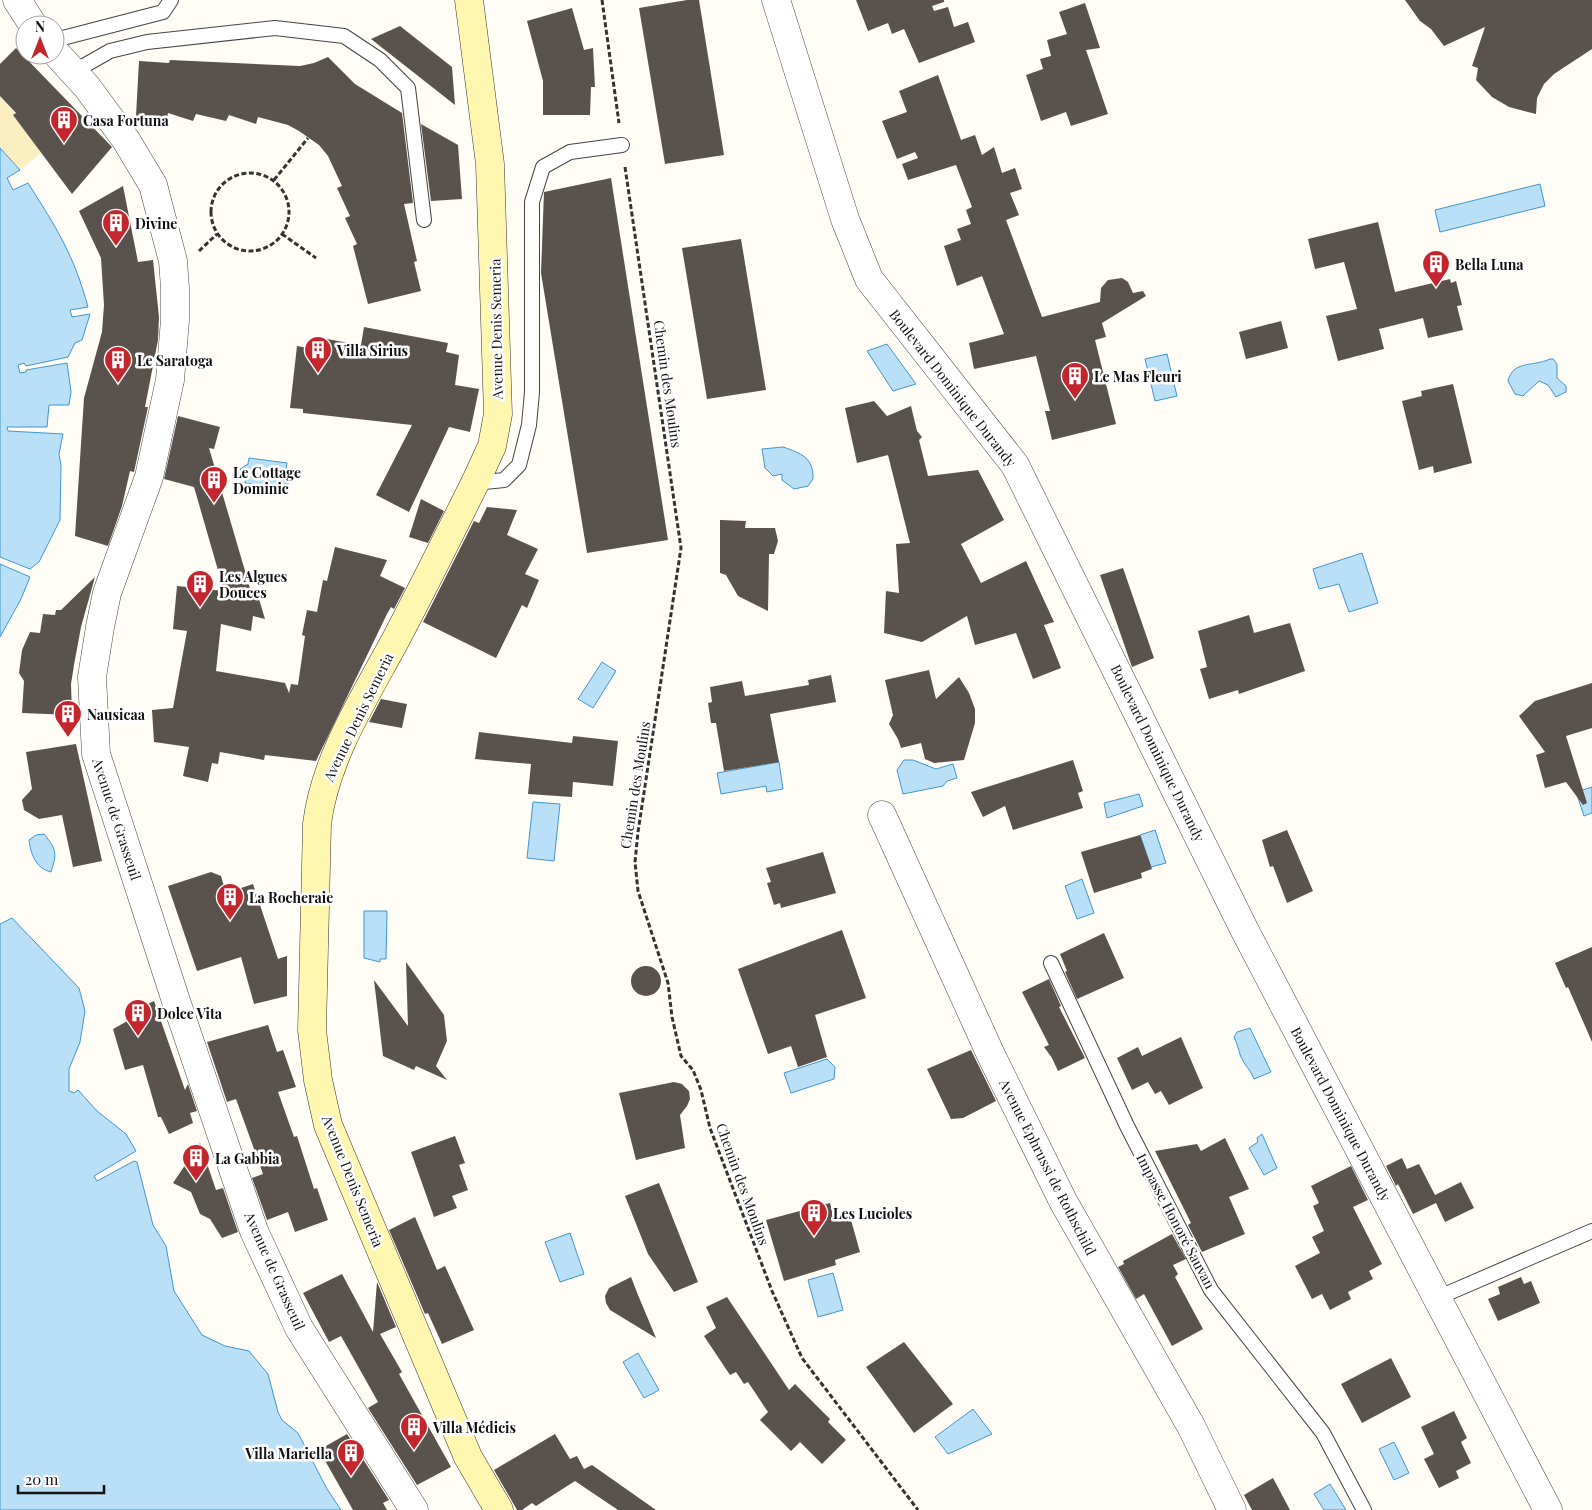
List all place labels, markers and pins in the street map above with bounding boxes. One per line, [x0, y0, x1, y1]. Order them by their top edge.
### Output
building icon: Casa Fortuna [49, 105, 79, 144]
place label: Casa Fortuna [83, 111, 169, 130]
building icon: Divine [101, 208, 131, 247]
place label: Divine [135, 214, 177, 233]
building icon: Bella Luna [1421, 249, 1451, 288]
place label: Bella Luna [1455, 255, 1524, 274]
building icon: Villa Sirius [303, 335, 333, 374]
place label: Villa Sirius [336, 341, 408, 360]
building icon: Le Saratoga [103, 345, 133, 384]
place label: Le Saratoga [137, 351, 213, 370]
building icon: Le Mas Fleuri [1060, 361, 1090, 400]
place label: Le Mas Fleuri [1094, 367, 1182, 386]
place label: Le Cottage Dominic [233, 463, 301, 498]
building icon: Le Cottage Dominic [199, 465, 229, 504]
place label: Les Algues Douces [219, 567, 287, 602]
building icon: Les Algues Douces [185, 569, 215, 608]
building icon: Nausicaa [53, 699, 83, 738]
place label: Nausicaa [87, 705, 146, 724]
building icon: La Rocheraie [215, 882, 245, 921]
place label: La Rocheraie [249, 888, 333, 907]
building icon: Dolce Vita [123, 998, 153, 1037]
place label: Dolce Vita [157, 1004, 223, 1023]
building icon: La Gabbia [181, 1143, 211, 1182]
place label: La Gabbia [215, 1149, 280, 1168]
building icon: Les Lucioles [799, 1198, 829, 1237]
place label: Les Lucioles [833, 1204, 912, 1223]
building icon: Villa Médicis [399, 1412, 429, 1451]
place label: Villa Médicis [432, 1418, 516, 1437]
building icon: Villa Mariella [336, 1438, 366, 1477]
place label: Villa Mariella [244, 1444, 333, 1463]

